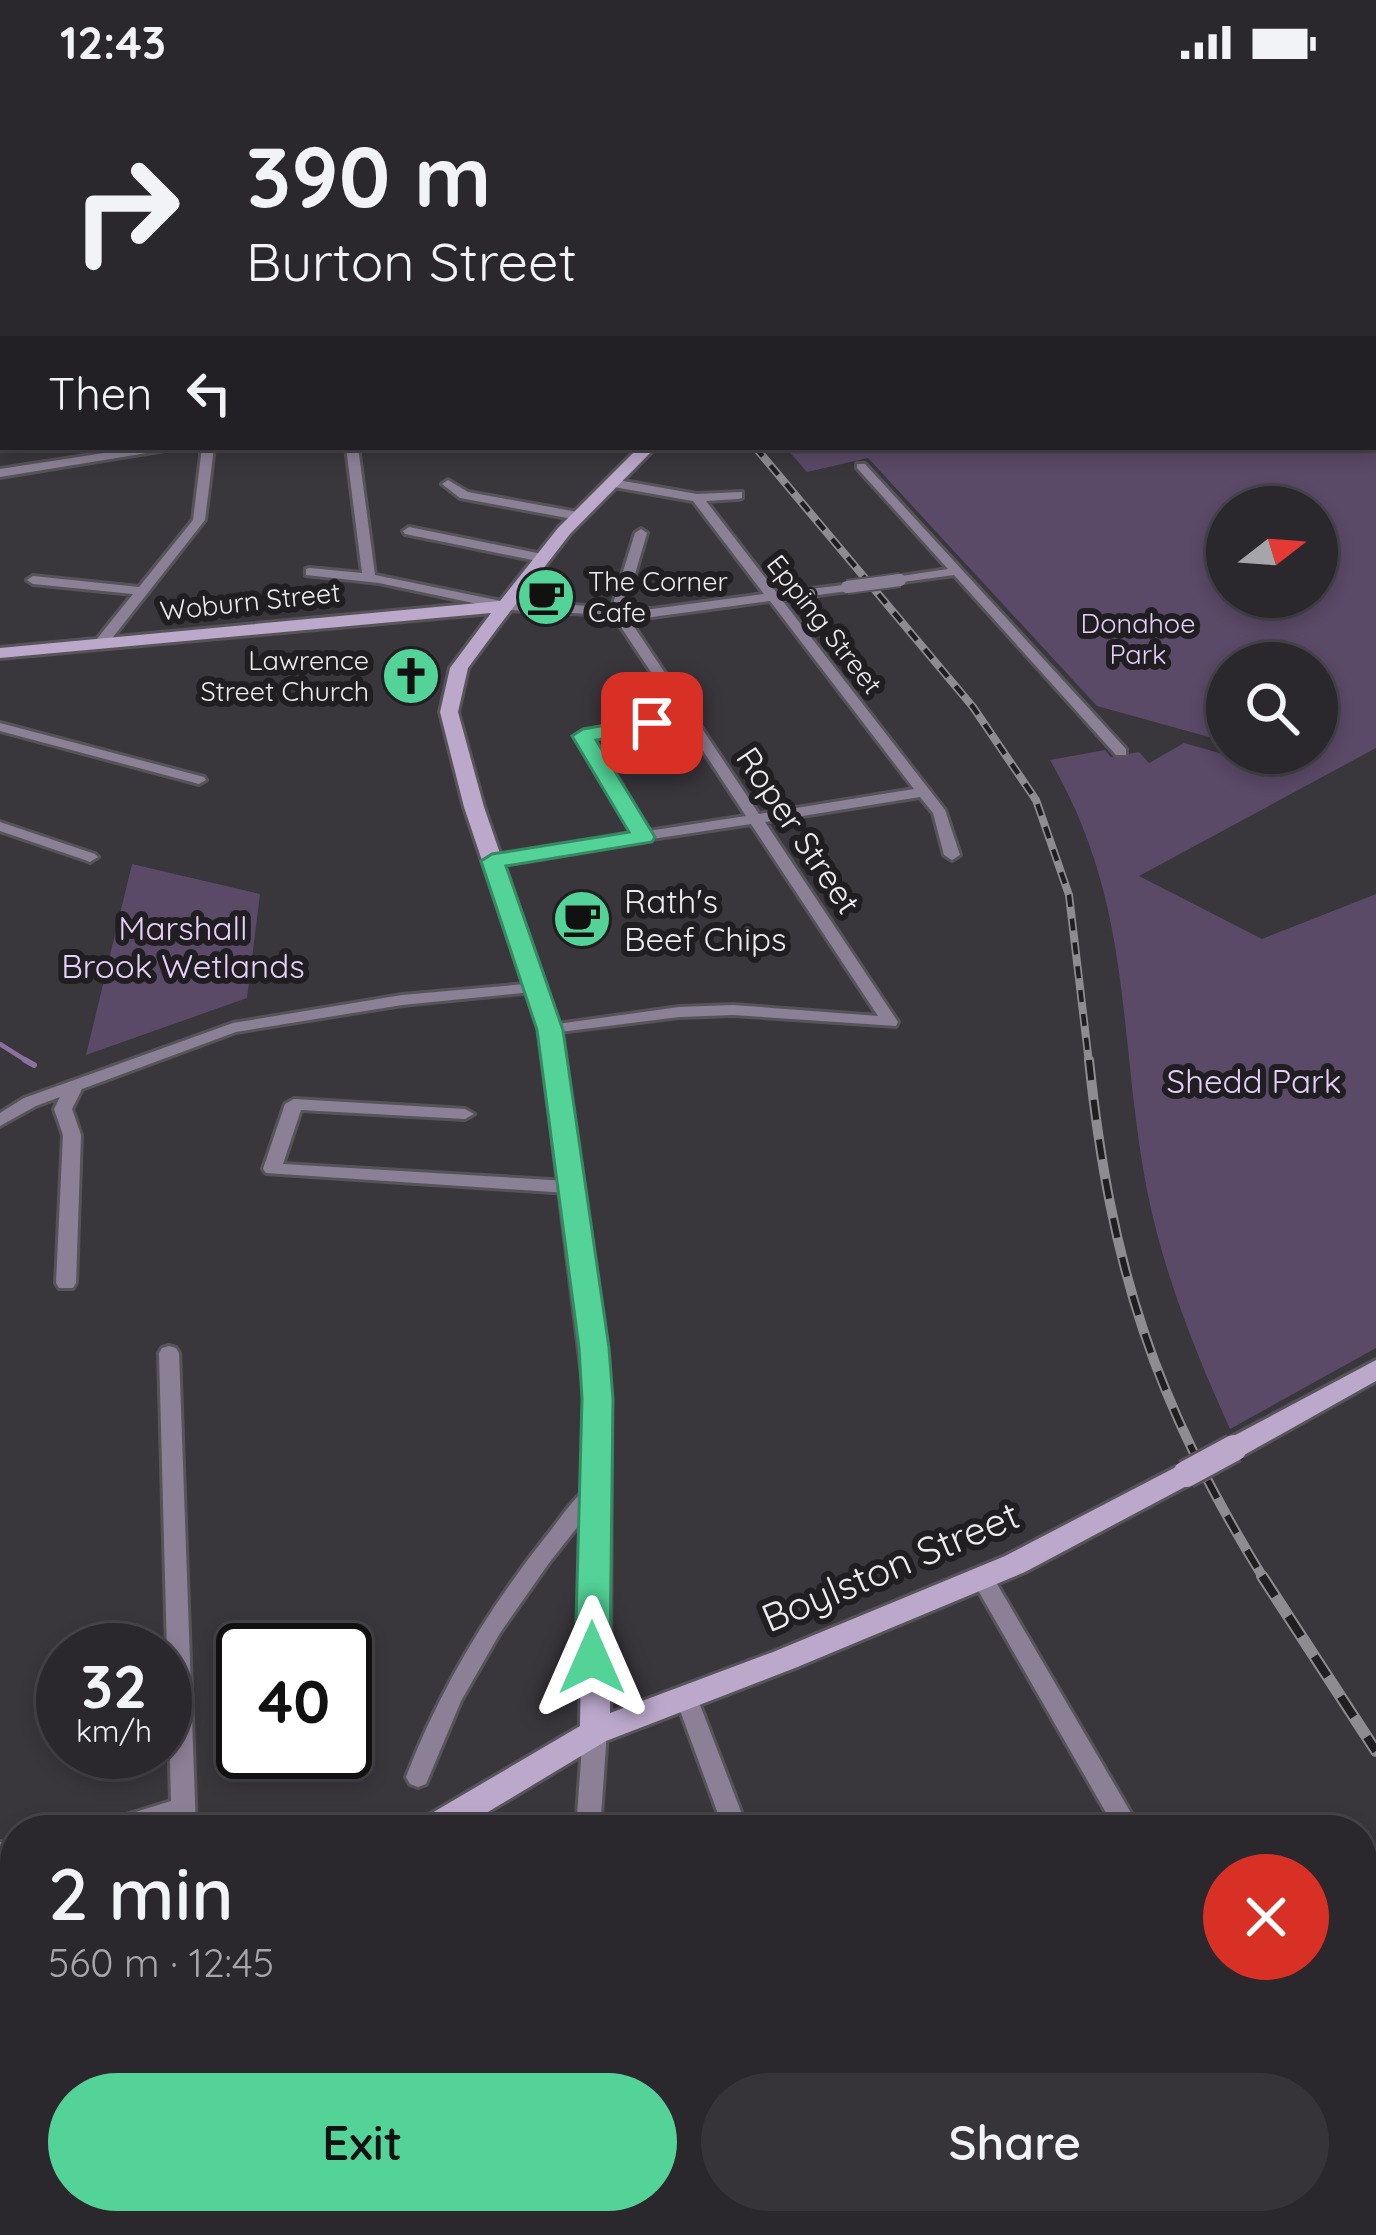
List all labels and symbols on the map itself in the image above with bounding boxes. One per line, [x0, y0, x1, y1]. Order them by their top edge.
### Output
north arrow [1206, 486, 1338, 618]
street label: Epping Street [760, 548, 890, 700]
place label: The Corner Cafe [588, 564, 728, 629]
cafe icon: The Corner Cafe [515, 566, 577, 628]
street label: Woburn Street [158, 575, 342, 627]
park label: Donahoe Park [1081, 606, 1195, 671]
place label: Lawrence Street Church [200, 643, 369, 708]
church icon: Lawrence Street Church [380, 645, 442, 707]
pin [601, 672, 703, 774]
street label: Roper Street [728, 739, 870, 921]
place label: Rath's Beef Chips [624, 880, 786, 959]
cafe icon: Rath's Beef Chips [551, 888, 613, 950]
park label: Marshall Brook Wetlands [61, 907, 305, 986]
park label: Shedd Park [1167, 1060, 1341, 1101]
street label: Boylston Street [754, 1490, 1026, 1642]
position arrow [529, 1595, 655, 1721]
speed limit sign: 40 [216, 1623, 372, 1779]

